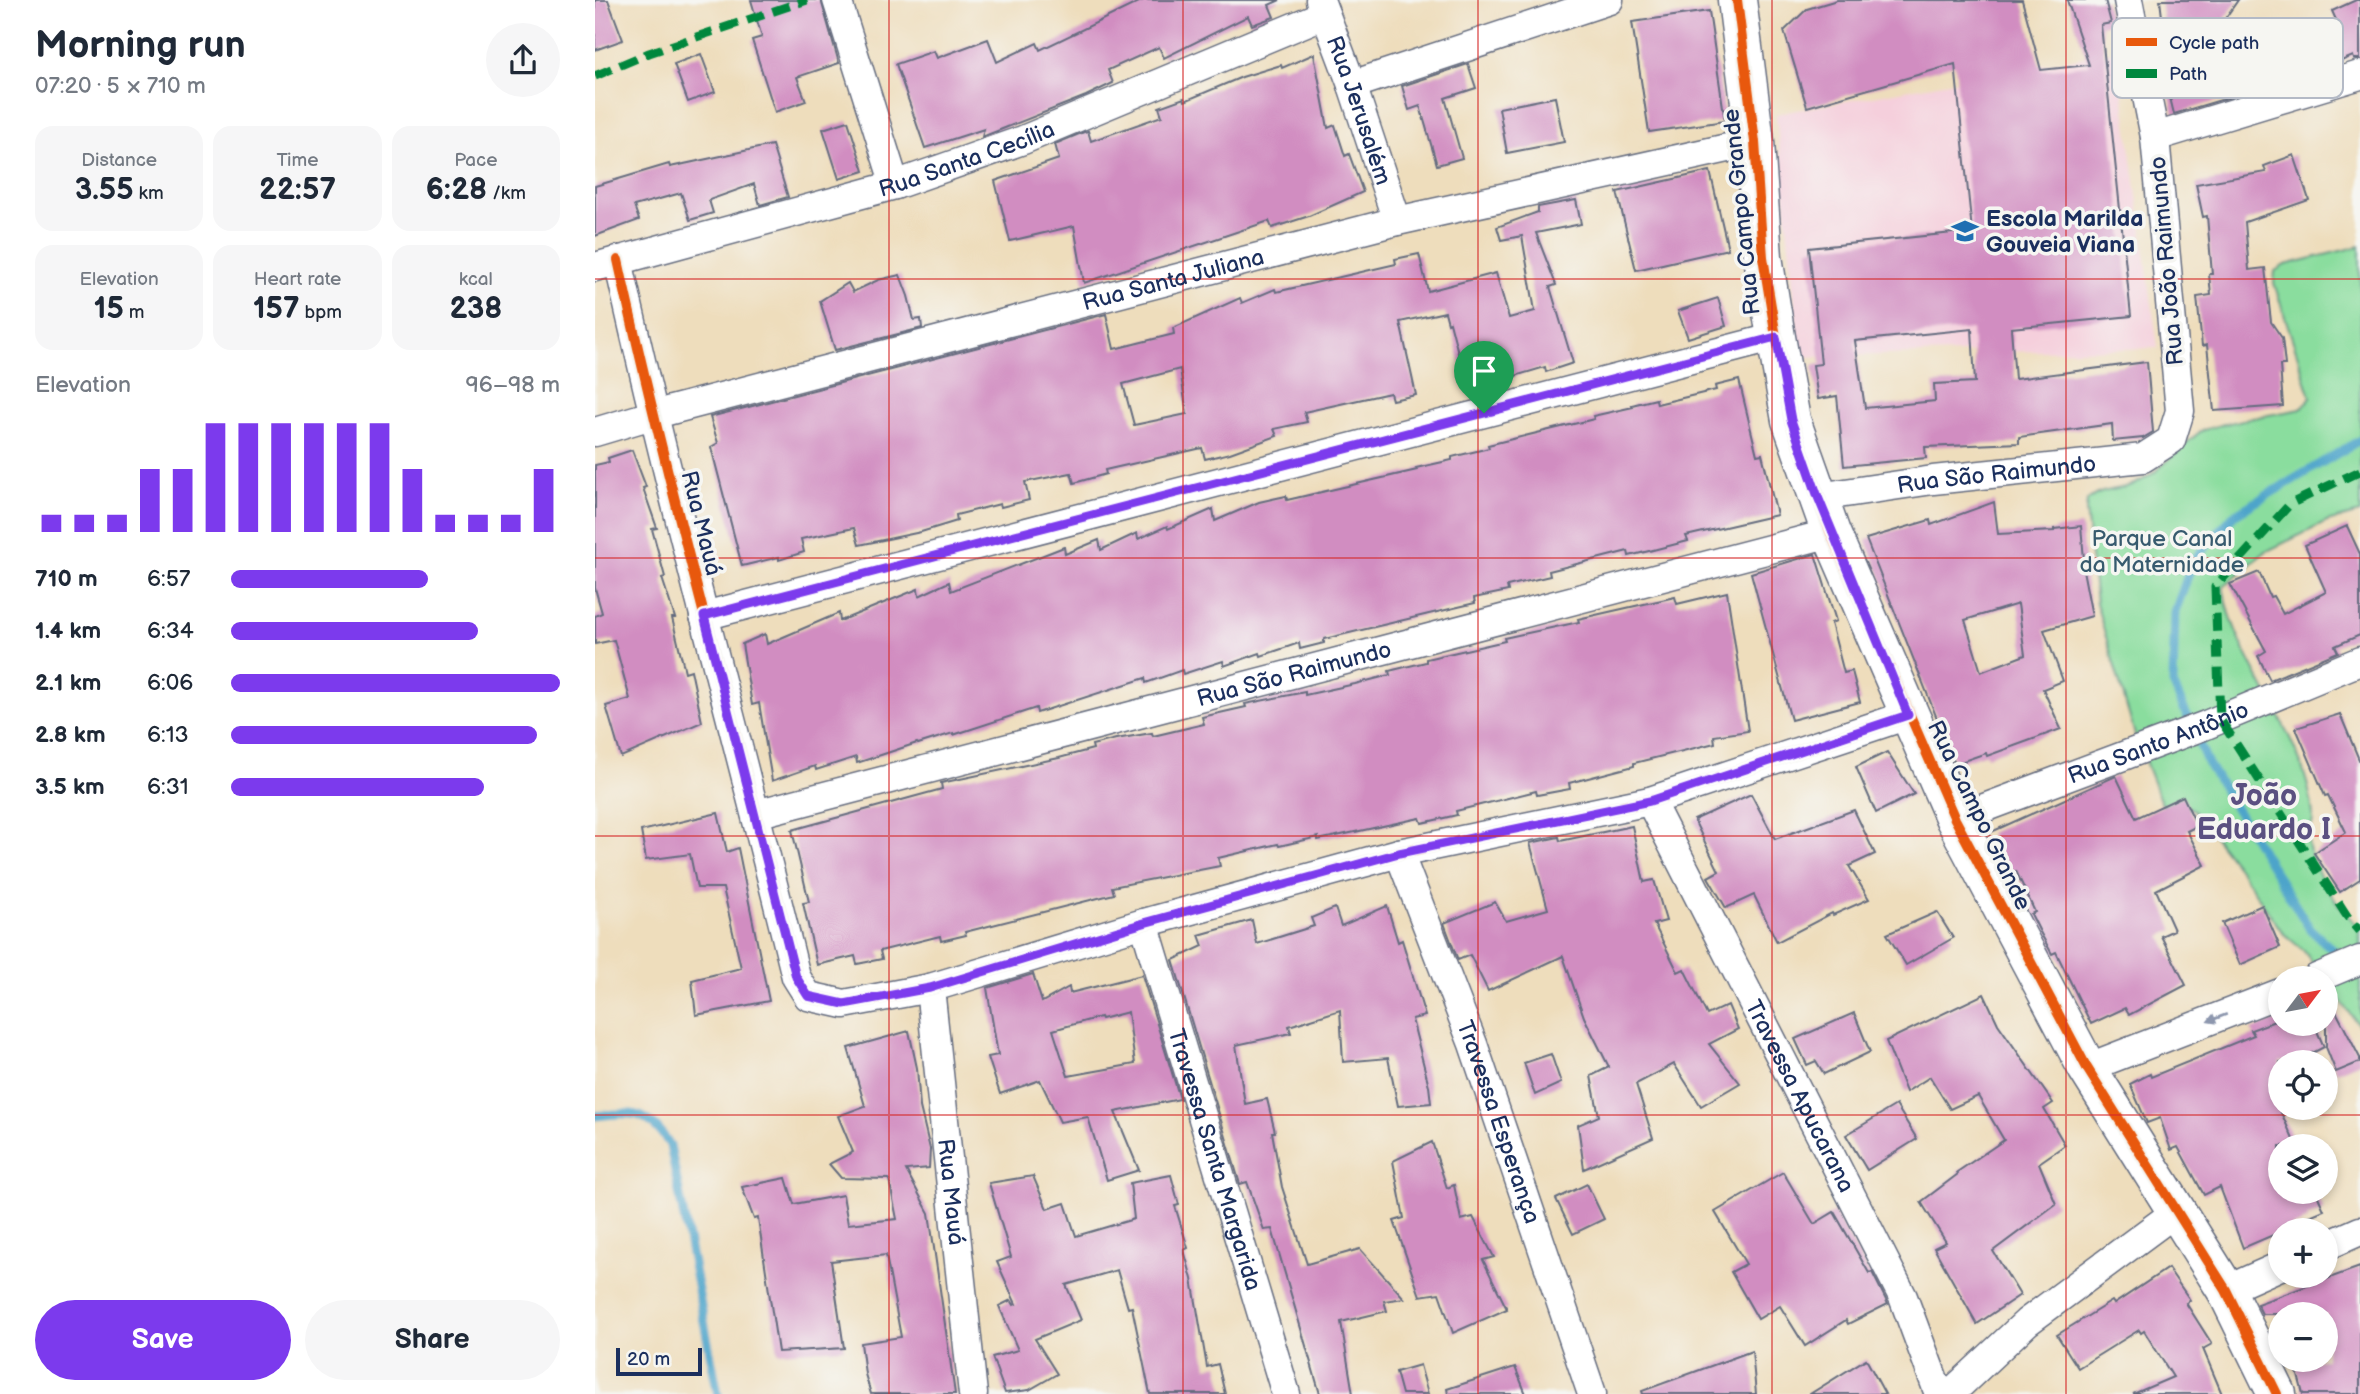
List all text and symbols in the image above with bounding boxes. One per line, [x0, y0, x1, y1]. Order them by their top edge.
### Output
legend [2112, 18, 2343, 98]
text: Morning run [35, 23, 246, 68]
button: share [486, 23, 560, 97]
street label: Rua Jerusalém [1320, 32, 1397, 189]
text: Cycle path [2169, 32, 2259, 55]
text: Path [2169, 63, 2207, 86]
text: 07:20 · 5 × 710 m [35, 72, 206, 100]
street label: Rua Campo Grande [1717, 107, 1767, 316]
street label: Rua Santa Cecília [876, 115, 1059, 204]
text: Distance [81, 149, 157, 172]
text: Time [276, 149, 319, 172]
text: Pace [454, 149, 497, 172]
street label: Rua João Raimundo [2144, 155, 2190, 367]
text: 3.55 [75, 172, 133, 208]
text: 22:57 [259, 172, 336, 208]
text: 6:28 [426, 172, 487, 208]
text: km [133, 182, 164, 205]
text: /km [487, 182, 526, 205]
place label: Escola Marilda Gouveia Viana [1986, 205, 2143, 259]
school or university icon: Escola Marilda Gouveia Viana [1950, 216, 1980, 246]
street label: Rua Santa Juliana [1080, 243, 1267, 317]
text: Elevation [80, 268, 159, 291]
text: Heart rate [254, 268, 341, 291]
text: kcal [459, 268, 493, 291]
text: 15 [94, 291, 124, 327]
text: 157 [253, 291, 299, 327]
text: 238 [449, 291, 502, 327]
text: m [124, 301, 145, 324]
text: bpm [299, 301, 342, 324]
pin [1454, 341, 1514, 413]
icon: arrive [1465, 352, 1503, 390]
text: Elevation [35, 371, 131, 399]
text: 96–98 m [466, 371, 560, 399]
street label: Rua São Raimundo [1895, 450, 2097, 500]
street label: Rua Mauá [674, 468, 728, 579]
park label: Parque Canal da Maternidade [2080, 525, 2244, 579]
text: 710 m [35, 565, 98, 593]
text: 6:57 [147, 565, 190, 593]
text: 1.4 km [35, 617, 101, 645]
text: 6:34 [147, 617, 194, 645]
street label: Rua São Raimundo [1194, 636, 1395, 713]
text: 2.1 km [35, 669, 101, 697]
text: 6:06 [147, 669, 193, 697]
street label: Rua Santo Antônio [2064, 696, 2253, 791]
street label: Rua Campo Grande [1921, 716, 2037, 915]
text: 2.8 km [35, 721, 106, 749]
text: 6:13 [147, 721, 189, 749]
text: 3.5 km [35, 773, 105, 801]
text: 6:31 [147, 773, 189, 801]
district label: João Eduardo I [2197, 778, 2331, 848]
north arrow [2268, 966, 2338, 1036]
map controls [2268, 966, 2338, 1372]
street label: Travessa Apucarana [1739, 995, 1860, 1197]
one-way arrow [2206, 1012, 2227, 1023]
street label: Travessa Esperança [1450, 1017, 1546, 1227]
street label: Travessa Santa Margarida [1162, 1025, 1267, 1294]
button: locate [2268, 1050, 2338, 1120]
button: layers [2268, 1134, 2338, 1204]
street label: Rua Mauá [931, 1137, 970, 1247]
button: + [2268, 1218, 2338, 1288]
button: Save [35, 1300, 291, 1380]
button: Share [305, 1300, 560, 1380]
button: − [2268, 1302, 2338, 1372]
scale bar [616, 1345, 702, 1377]
text: 20 m [627, 1348, 670, 1371]

